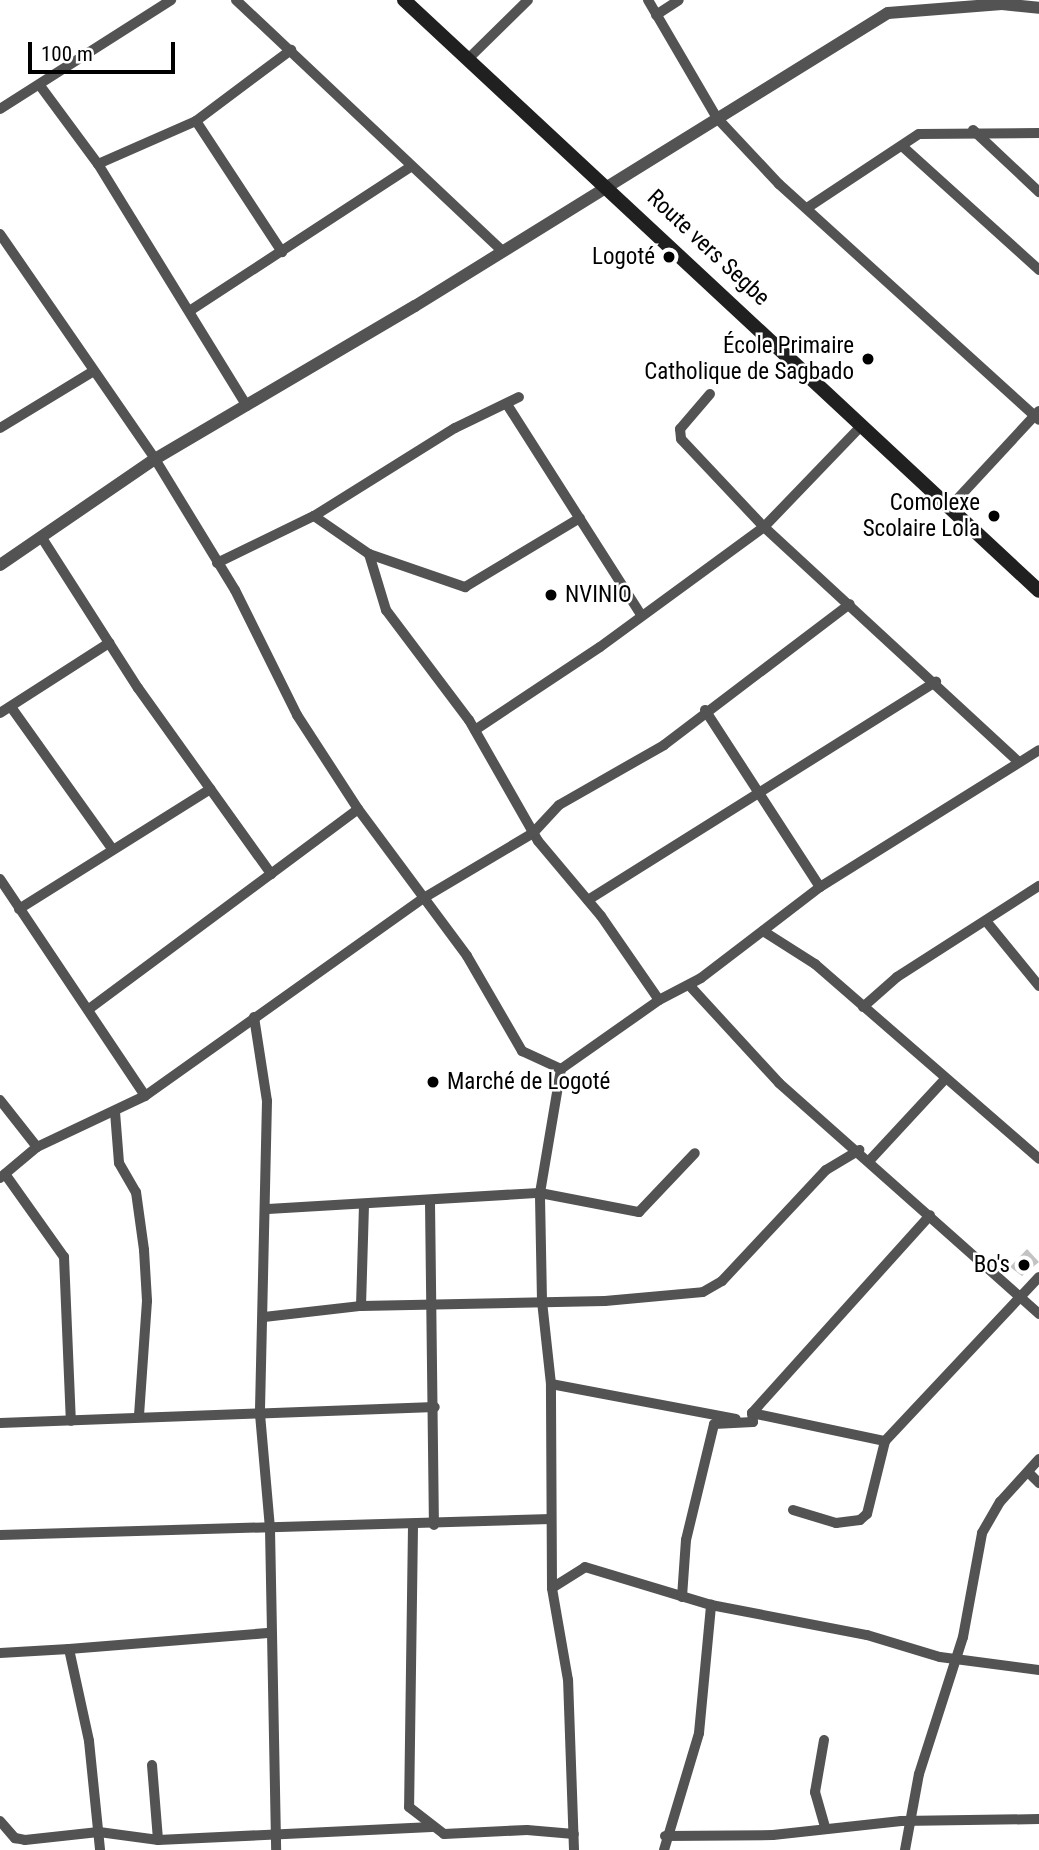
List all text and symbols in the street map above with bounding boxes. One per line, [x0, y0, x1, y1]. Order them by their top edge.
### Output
scale bar [32, 28, 178, 72]
text: 100 m [41, 42, 93, 66]
street label: Route vers Segbe [641, 184, 775, 312]
place label: Logoté [592, 243, 655, 271]
marker: Logoté [661, 249, 677, 265]
place label: École Primaire Catholique de Sagbado [644, 332, 854, 386]
marker: École Primaire Catholique de Sagbado [860, 351, 876, 367]
place label: Comolexe Scolaire Lola [863, 489, 980, 543]
marker: Comolexe Scolaire Lola [986, 508, 1002, 524]
place label: NVINIO [565, 581, 632, 609]
marker: NVINIO [543, 587, 559, 603]
place label: Marché de Logoté [447, 1068, 610, 1096]
marker: Marché de Logoté [425, 1074, 441, 1090]
place label: Bo's [974, 1251, 1010, 1279]
marker: Bo's [1016, 1257, 1032, 1273]

